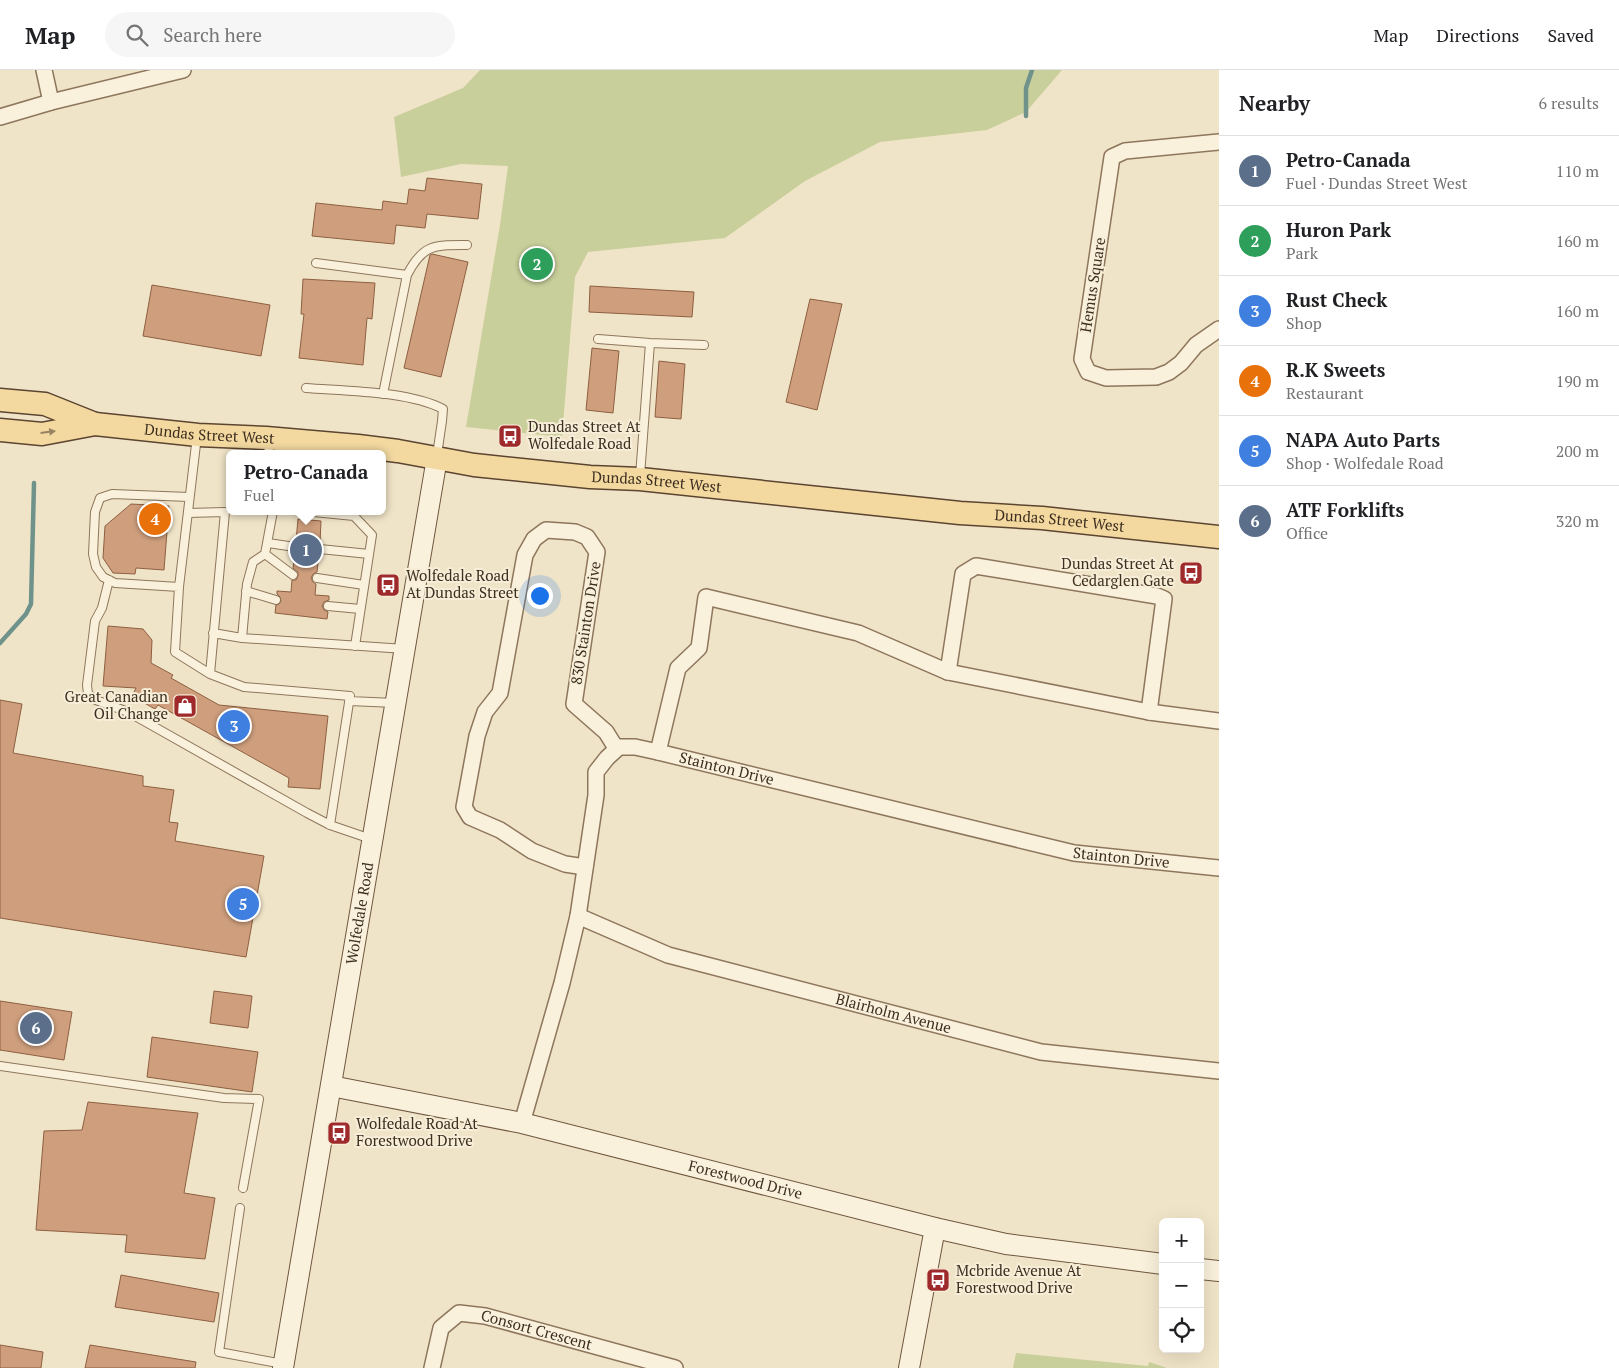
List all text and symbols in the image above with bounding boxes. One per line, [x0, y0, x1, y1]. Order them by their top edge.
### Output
search box [105, 12, 455, 57]
text: Map [25, 19, 75, 51]
icon: search [123, 21, 151, 49]
text: Search here [163, 22, 262, 47]
text: Map [1373, 23, 1408, 47]
text: Directions [1436, 23, 1519, 47]
text: Saved [1547, 23, 1594, 47]
text: Nearby [1239, 89, 1310, 117]
text: 6 results [1539, 92, 1599, 114]
text: Petro-Canada [1286, 147, 1410, 172]
text: 1 [1250, 160, 1260, 182]
text: 110 m [1556, 160, 1599, 182]
text: Fuel · Dundas Street West [1286, 172, 1468, 194]
text: Huron Park [1286, 217, 1391, 242]
text: 2 [1250, 230, 1260, 252]
text: 160 m [1556, 230, 1599, 252]
street label: Hemus Square [1075, 236, 1109, 334]
text: Park [1286, 242, 1318, 264]
pin: 2 [521, 245, 553, 283]
text: Rust Check [1286, 287, 1387, 312]
text: 3 [1250, 300, 1260, 322]
text: 160 m [1556, 300, 1599, 322]
text: Shop [1286, 312, 1322, 334]
text: R.K Sweets [1286, 357, 1385, 382]
text: 4 [1250, 370, 1260, 392]
text: 190 m [1556, 370, 1599, 392]
text: Restaurant [1286, 382, 1364, 404]
place label: Dundas Street At Wolfedale Road [528, 416, 641, 453]
street label: Dundas Street West [143, 418, 276, 448]
bus stop icon: Dundas Street At Wolfedale Road [497, 423, 523, 449]
text: NAPA Auto Parts [1286, 427, 1440, 452]
one-way arrow [40, 428, 56, 436]
text: 5 [1250, 440, 1260, 462]
text: 200 m [1556, 440, 1599, 462]
popup [226, 450, 386, 515]
text: Shop · Wolfedale Road [1286, 452, 1444, 474]
text: Petro-Canada [244, 459, 368, 484]
street label: Dundas Street West [591, 466, 723, 497]
text: Fuel [244, 484, 275, 506]
text: ATF Forklifts [1286, 497, 1404, 522]
pin: 4 [139, 500, 171, 538]
street label: Dundas Street West [994, 504, 1126, 536]
text: 6 [1250, 510, 1260, 532]
text: 320 m [1556, 510, 1599, 532]
text: Office [1286, 522, 1328, 544]
pin: 1 [290, 531, 322, 569]
place label: Dundas Street At Cedarglen Gate [1061, 553, 1174, 590]
street label: 830 Stainton Drive [565, 560, 605, 686]
bus stop icon: Dundas Street At Cedarglen Gate [1178, 560, 1204, 586]
place label: Wolfedale Road At Dundas Street [406, 565, 519, 602]
bus stop icon: Wolfedale Road At Dundas Street [375, 572, 401, 598]
your location [527, 583, 553, 609]
place label: Great Canadian Oil Change [65, 686, 168, 723]
shop icon: Great Canadian Oil Change [172, 693, 198, 719]
pin: 3 [218, 707, 250, 745]
street label: Stainton Drive [677, 747, 776, 789]
street label: Stainton Drive [1072, 842, 1171, 872]
street label: Wolfedale Road [340, 861, 377, 966]
pin: 5 [227, 885, 259, 923]
street label: Blairholm Avenue [834, 988, 954, 1037]
pin: 6 [20, 1009, 52, 1047]
place label: Wolfedale Road At Forestwood Drive [356, 1113, 478, 1150]
bus stop icon: Wolfedale Road At Forestwood Drive [326, 1120, 352, 1146]
street label: Forestwood Drive [686, 1155, 805, 1203]
map controls [1159, 1218, 1204, 1353]
button: + [1159, 1218, 1204, 1263]
place label: Mcbride Avenue At Forestwood Drive [956, 1260, 1082, 1297]
button: − [1159, 1263, 1204, 1308]
bus stop icon: Mcbride Avenue At Forestwood Drive [925, 1267, 951, 1293]
street label: Consort Crescent [479, 1304, 595, 1354]
button: locate [1159, 1308, 1204, 1353]

